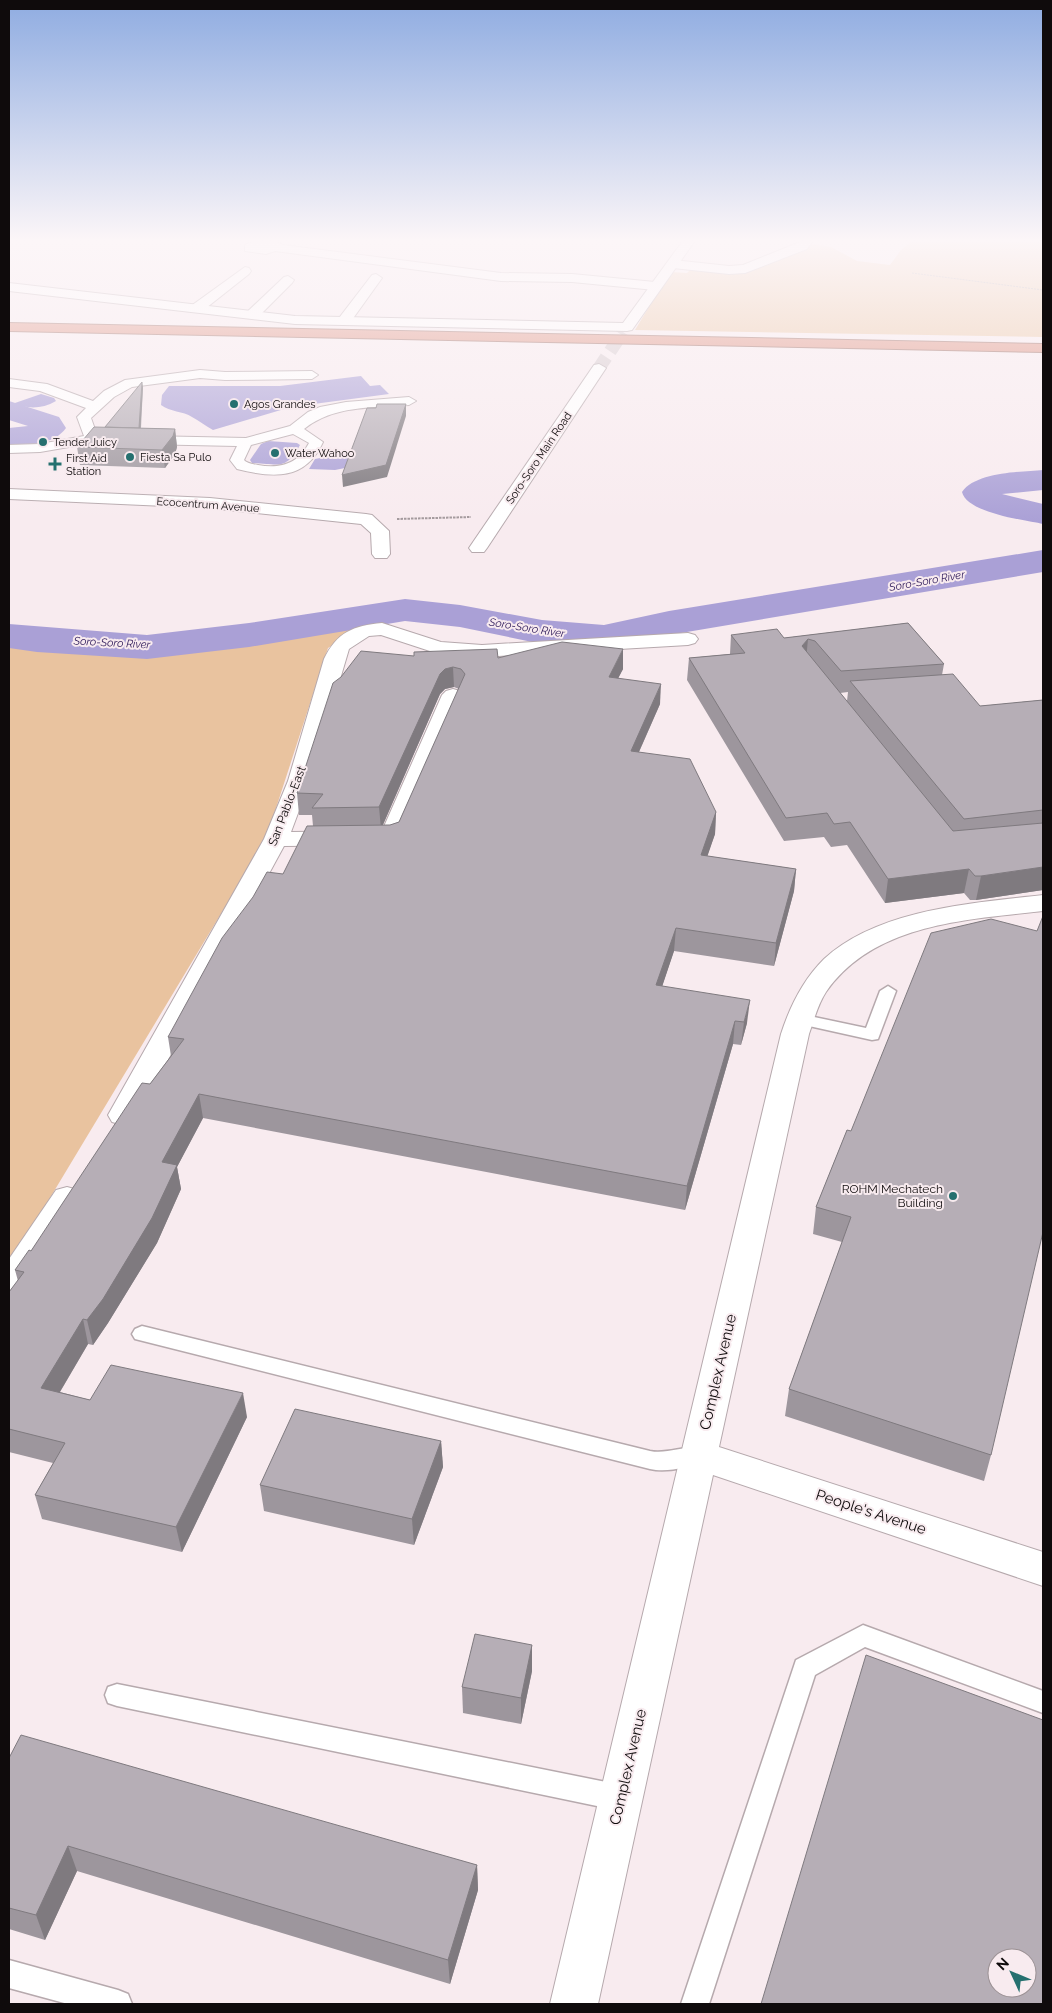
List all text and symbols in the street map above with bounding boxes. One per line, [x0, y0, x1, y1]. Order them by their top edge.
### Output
marker: Agos Grandes [228, 398, 240, 410]
place label: Agos Grandes [244, 398, 315, 411]
street label: Soro-Soro Main Road [503, 409, 575, 506]
marker: Tender Juicy [37, 436, 49, 448]
place label: Tender Juicy [53, 436, 117, 449]
marker: Water Wahoo [269, 447, 281, 459]
place label: Water Wahoo [285, 447, 355, 460]
marker: Fiesta Sa Pulo [124, 451, 136, 463]
place label: Fiesta Sa Pulo [140, 451, 212, 464]
place label: First Aid Station [66, 452, 107, 478]
marker: First Aid Station [48, 457, 62, 471]
street label: Ecocentrum Avenue [156, 495, 260, 515]
water label: Soro-Soro River [887, 568, 967, 594]
water label: Soro-Soro River [487, 615, 567, 641]
water label: Soro-Soro River [72, 634, 152, 652]
street label: San Pablo-East [265, 764, 309, 848]
place label: ROHM Mechatech Building [842, 1182, 943, 1210]
marker: ROHM Mechatech Building [947, 1190, 959, 1202]
street label: Complex Avenue [696, 1312, 740, 1432]
street label: People's Avenue [814, 1486, 929, 1538]
street label: Complex Avenue [606, 1707, 650, 1827]
north arrow [987, 1948, 1037, 1998]
text: N [993, 1955, 1012, 1973]

